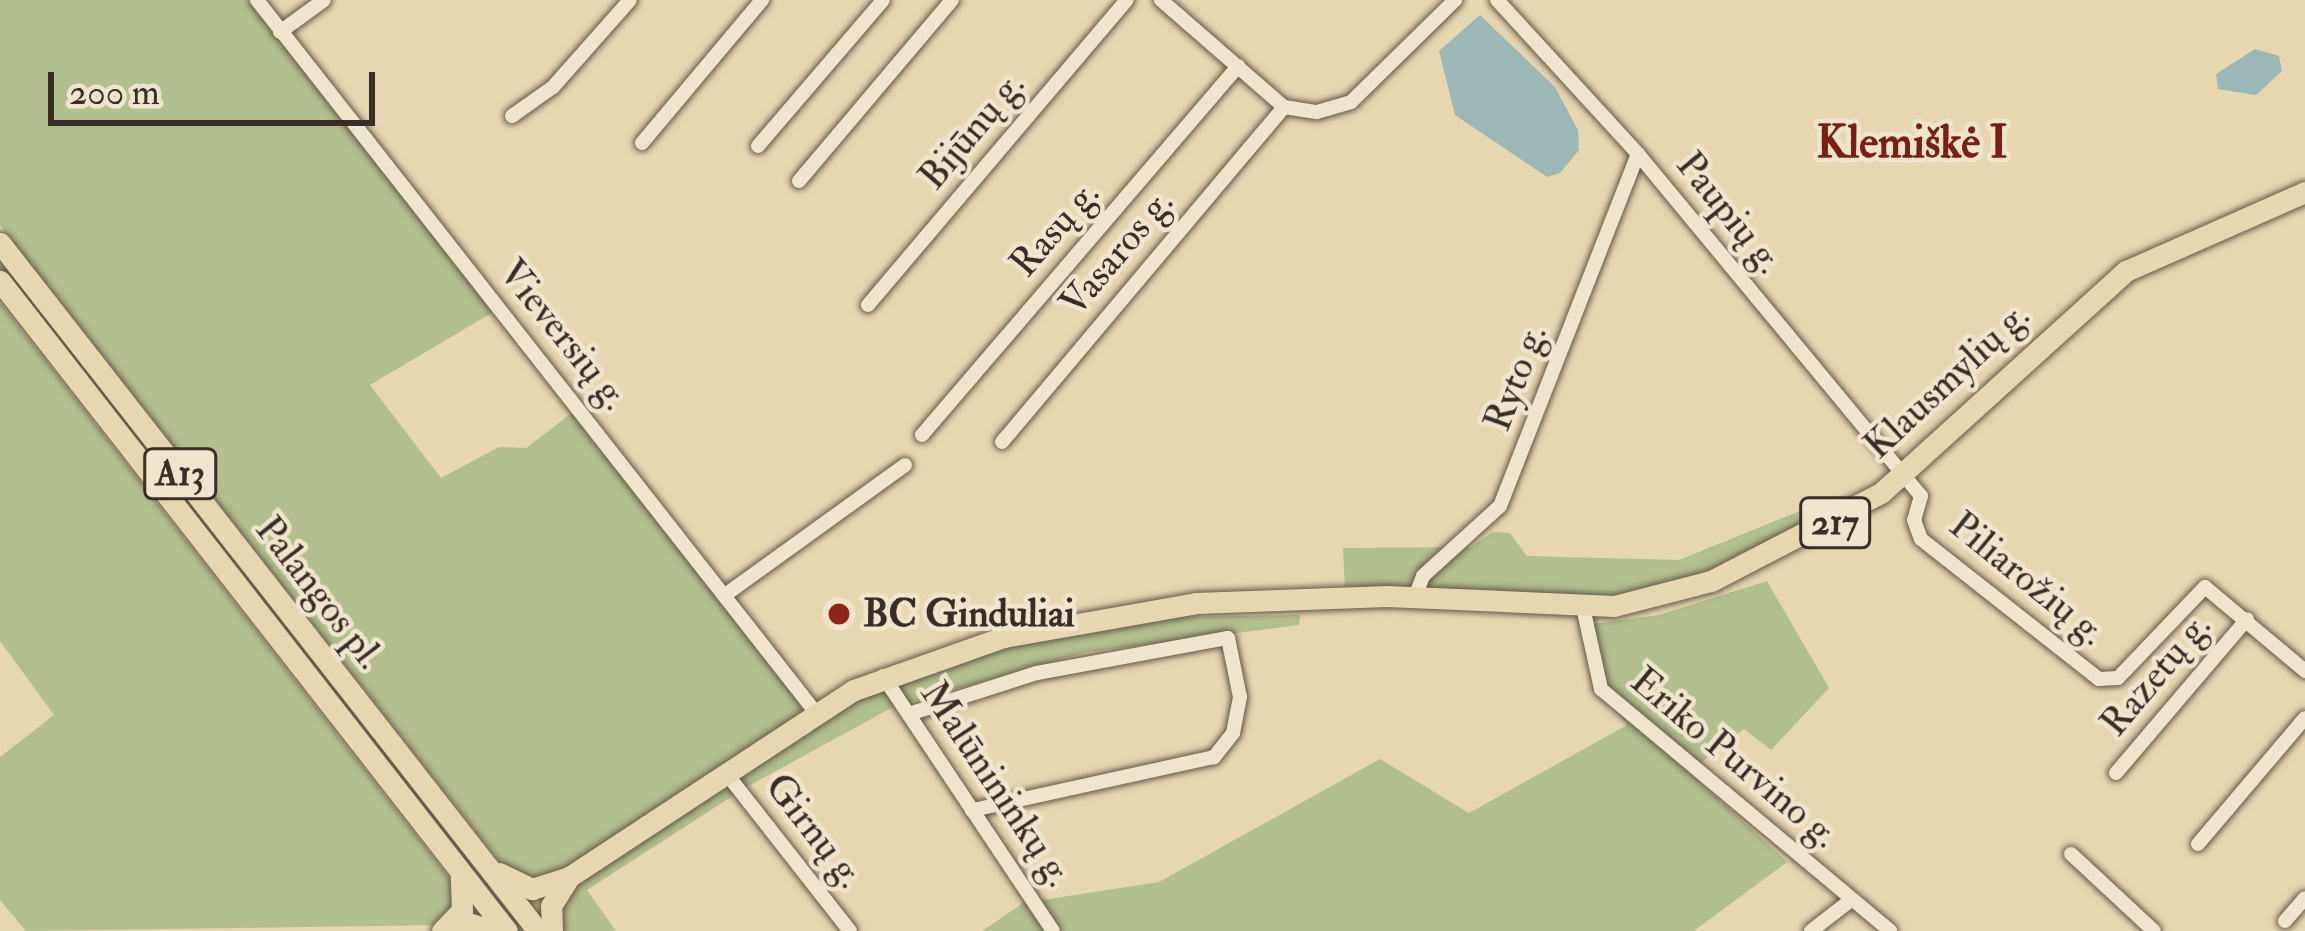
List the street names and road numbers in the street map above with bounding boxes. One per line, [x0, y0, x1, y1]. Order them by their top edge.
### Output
street label: Bijūnų g. [909, 62, 1035, 200]
street label: Paupių g. [1666, 143, 1792, 283]
street label: Rasų g. [1001, 171, 1109, 287]
street label: Vasaros g. [1051, 180, 1183, 326]
street label: Vieversių g. [488, 250, 638, 420]
street label: Klausmylių g. [1855, 293, 2039, 469]
street label: Ryto g. [1474, 318, 1558, 438]
road number: A13 [141, 444, 219, 504]
road number: 217 [1799, 493, 1871, 553]
street label: Piliarožių g. [1940, 502, 2114, 656]
street label: Palangos pl. [245, 507, 393, 679]
street label: Razetų g. [2091, 604, 2221, 746]
street label: Eriko Purvino g. [1621, 658, 1847, 858]
street label: Malūnininkų g. [910, 672, 1082, 896]
street label: Girnų g. [755, 764, 873, 898]

